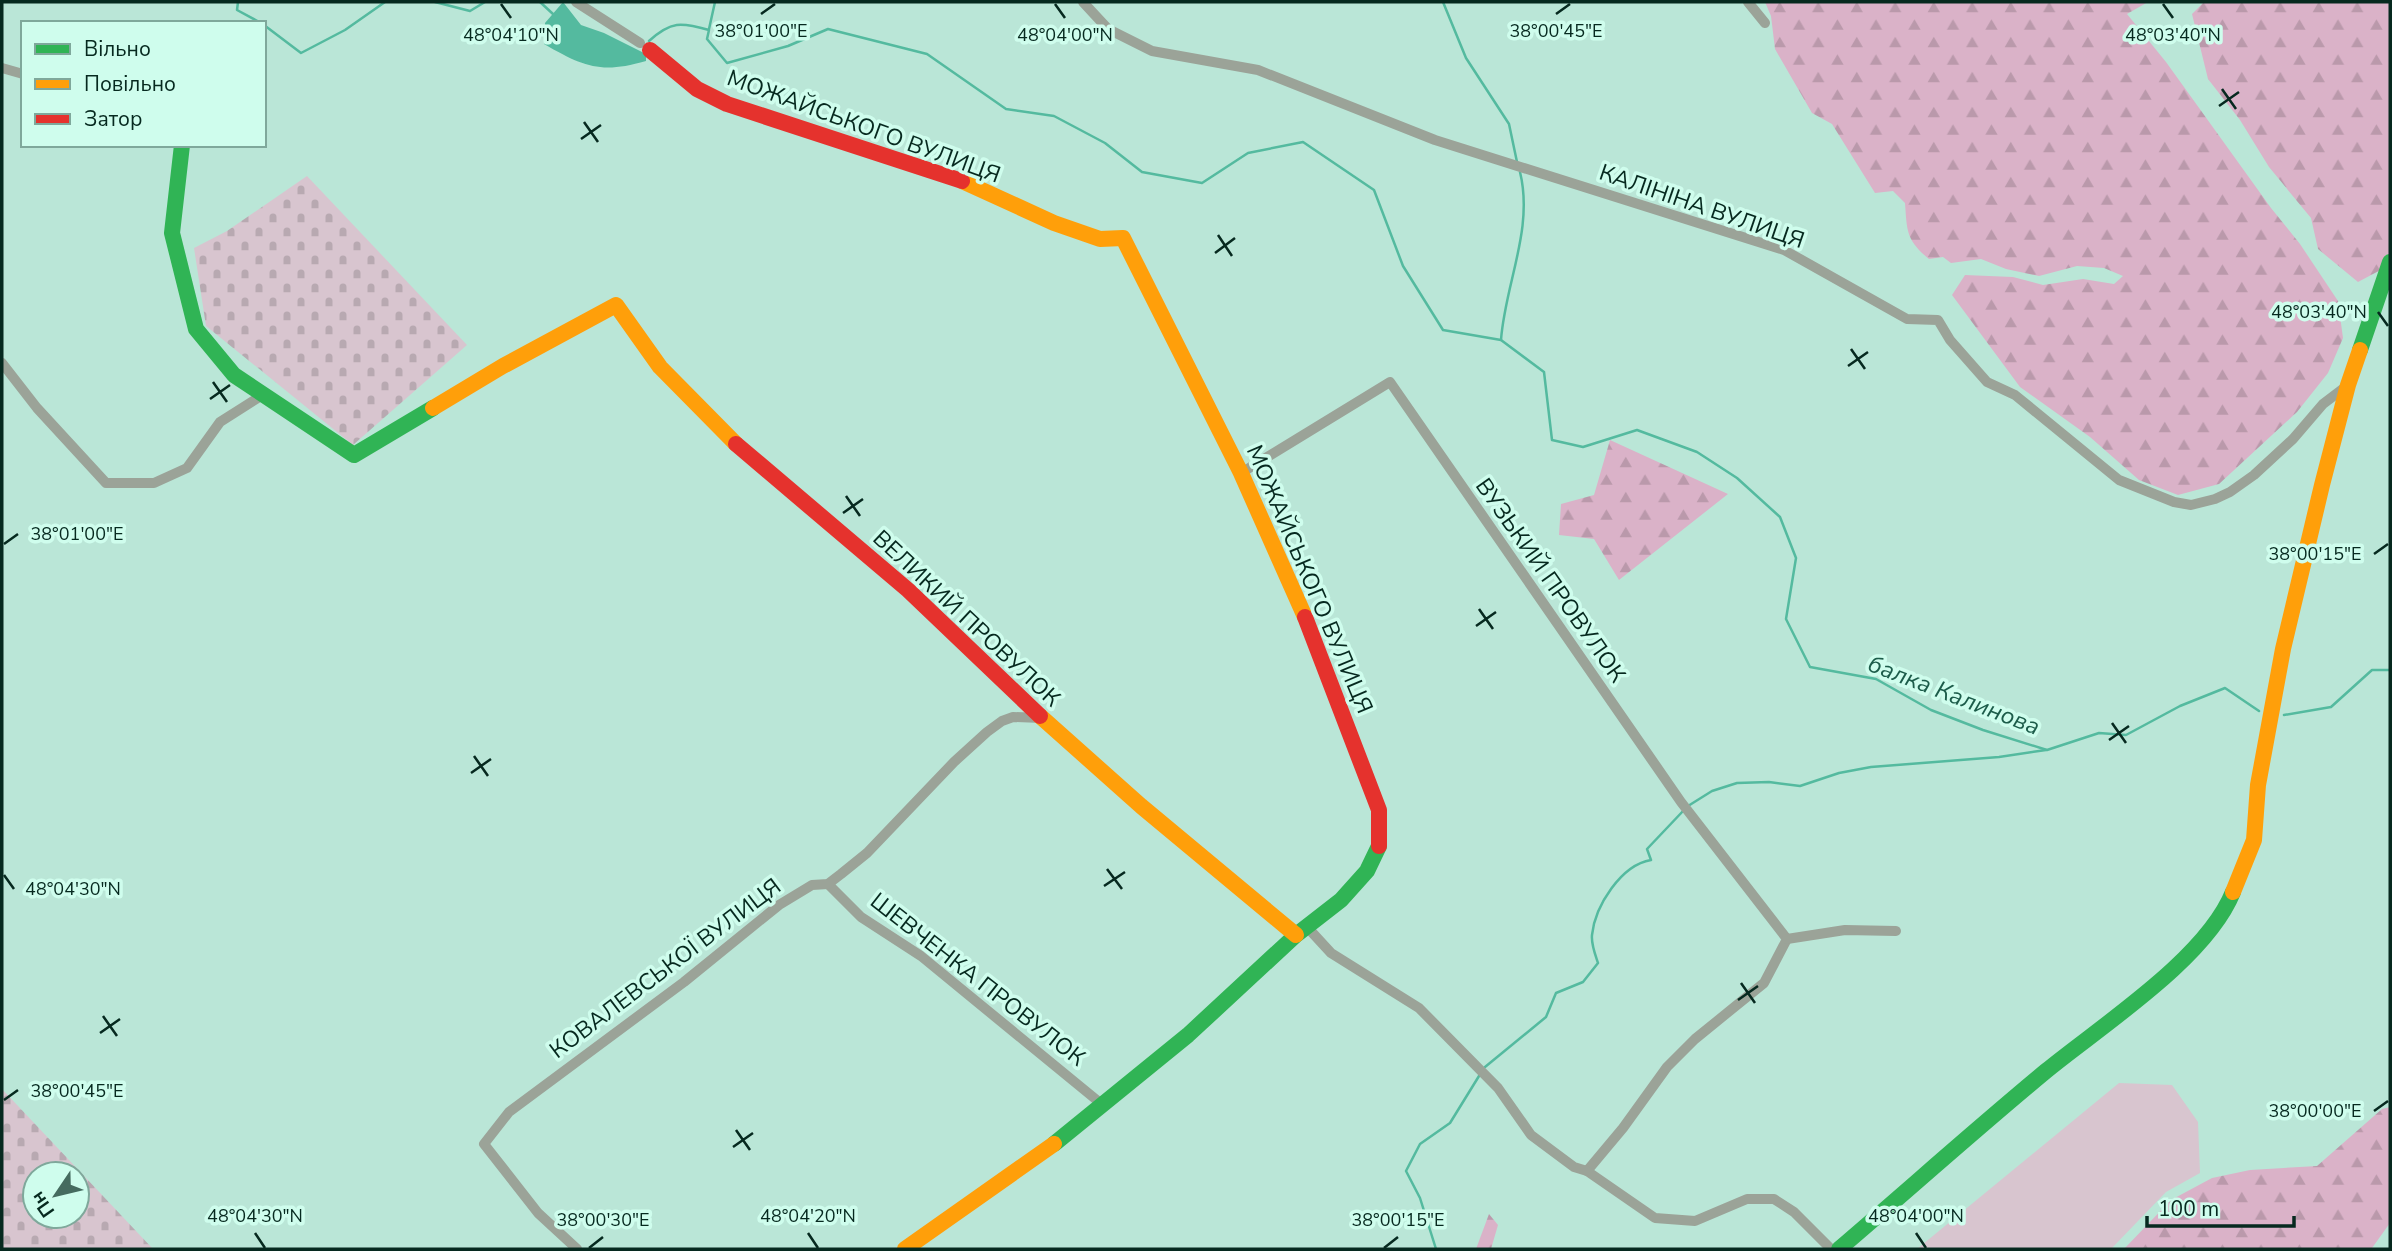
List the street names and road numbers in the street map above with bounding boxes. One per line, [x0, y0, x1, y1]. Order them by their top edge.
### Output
street label: МОЖАЙСЬКОГО ВУЛИЦЯ [723, 62, 1005, 190]
street label: КАЛІНІНА ВУЛИЦЯ [1595, 157, 1808, 256]
street label: МОЖАЙСЬКОГО ВУЛИЦЯ [1239, 440, 1380, 718]
street label: ВУЗЬКИЙ ПРОВУЛОК [1468, 472, 1633, 689]
street label: ВЕЛИКИЙ ПРОВУЛОК [866, 523, 1067, 714]
street label: КОВАЛЕВСЬКОЇ ВУЛИЦЯ [543, 871, 787, 1066]
street label: ШЕВЧЕНКА ПРОВУЛОК [864, 886, 1092, 1073]

